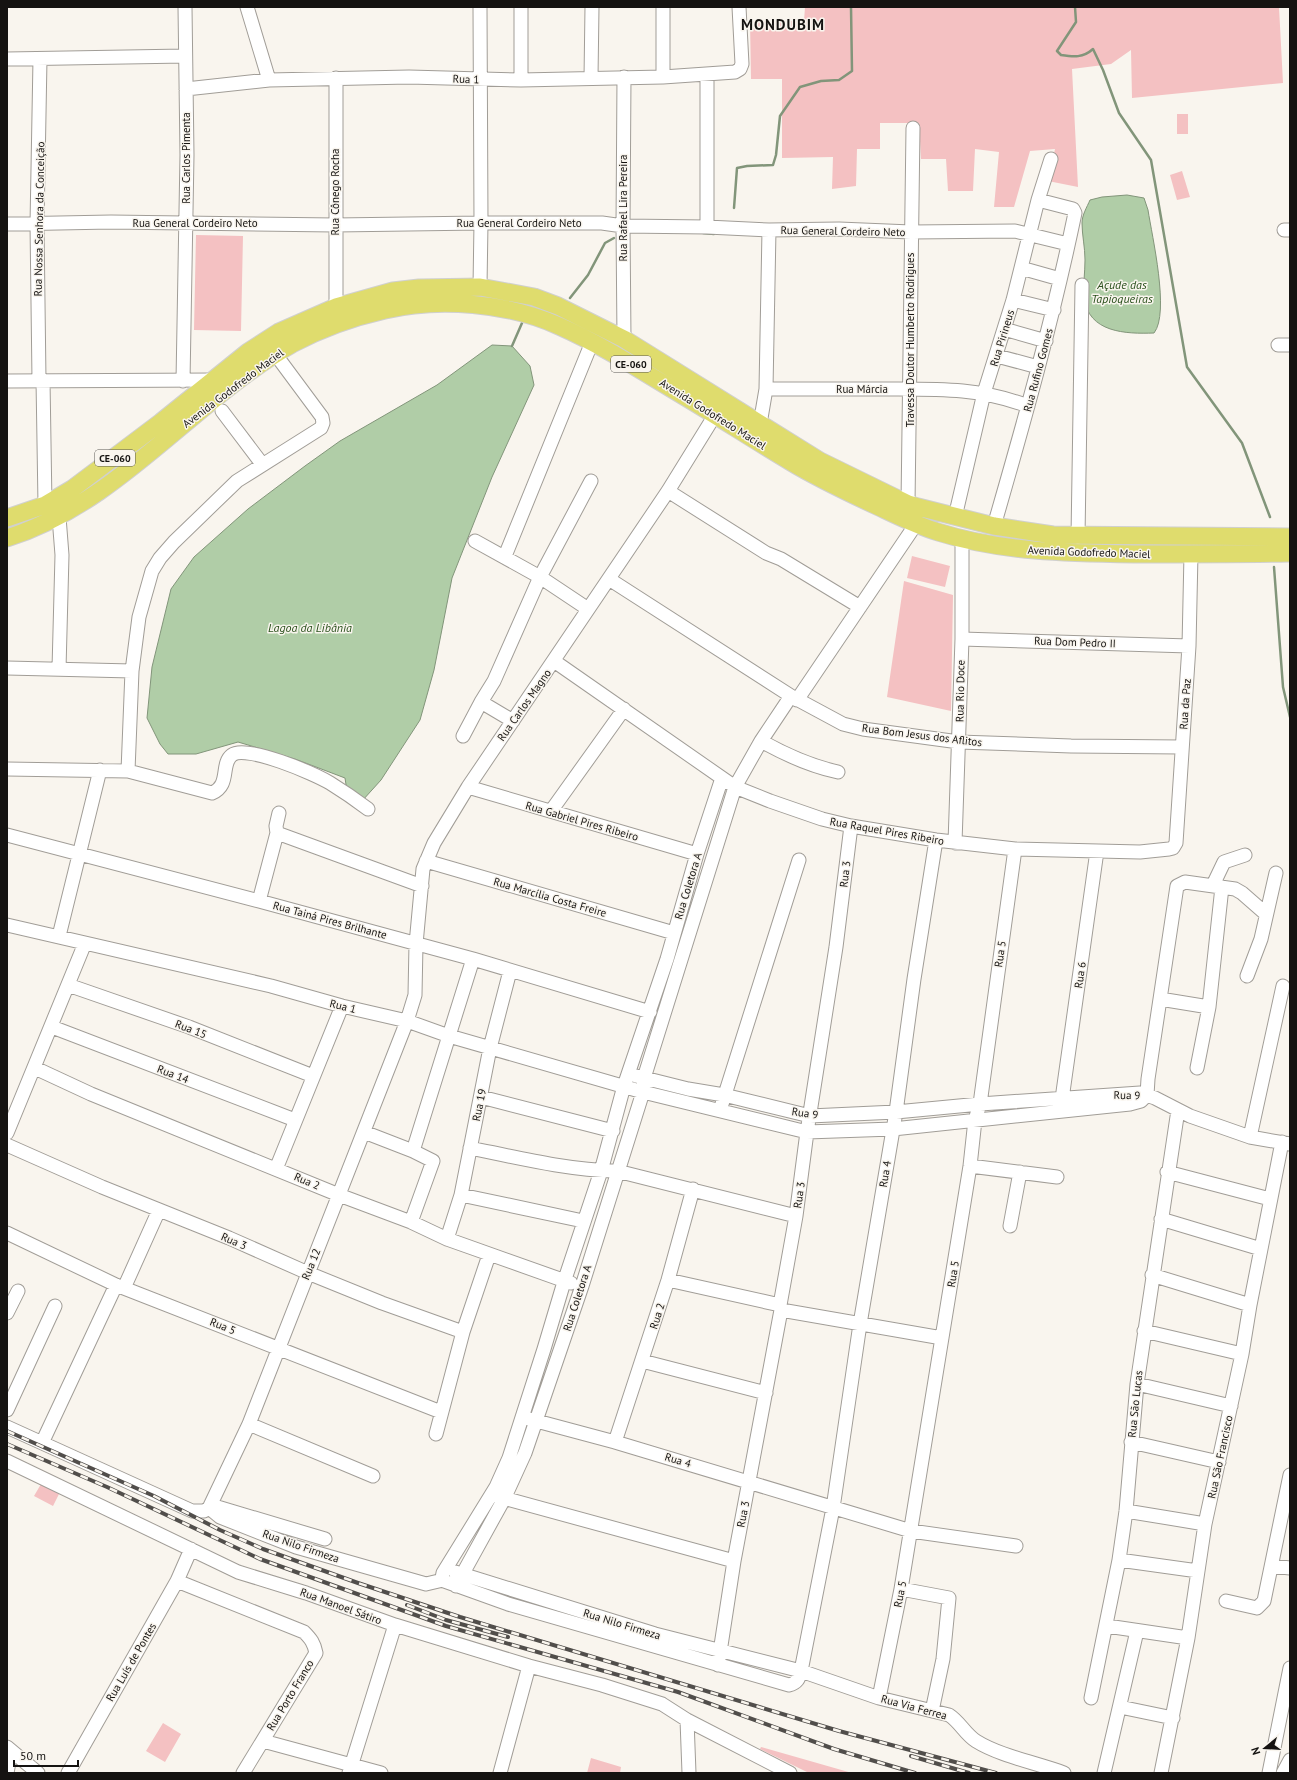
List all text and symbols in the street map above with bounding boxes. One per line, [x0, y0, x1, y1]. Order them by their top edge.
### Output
district label: MONDUBIM [741, 15, 825, 34]
street label: Rua 1 [452, 72, 480, 86]
street label: Rua Carlos Pimenta [179, 112, 193, 204]
street label: Rua Nossa Senhora da Conceição [31, 141, 47, 297]
street label: Rua Cônego Rocha [328, 148, 342, 236]
street label: Rua Rafael Lira Pereira [616, 155, 630, 261]
street label: Rua General Cordeiro Neto [132, 216, 258, 230]
street label: Rua General Cordeiro Neto [456, 216, 582, 230]
street label: Rua General Cordeiro Neto [780, 223, 906, 239]
street label: Travessa Doutor Humberto Rodrigues [903, 252, 917, 427]
water label: Açude das Tapioqueiras [1091, 277, 1153, 306]
street label: Rua Pirineus [987, 308, 1017, 368]
street label: Rua Rufino Gomes [1020, 326, 1056, 413]
street label: Avenida Godofredo Maciel [180, 345, 287, 431]
road number: CE-060 [611, 356, 651, 372]
street label: Avenida Godofredo Maciel [657, 376, 769, 453]
street label: Rua Márcia [836, 382, 888, 396]
road number: CE-060 [95, 450, 135, 466]
street label: Avenida Godofredo Maciel [1027, 543, 1151, 561]
water label: Lagoa da Libânia [268, 620, 352, 635]
street label: Rua Dom Pedro II [1034, 634, 1116, 650]
street label: Rua Rio Doce [952, 659, 968, 722]
street label: Rua Carlos Magno [494, 666, 554, 744]
street label: Rua da Paz [1176, 678, 1194, 730]
street label: Rua Bom Jesus dos Aflitos [861, 721, 983, 749]
street label: Rua Gabriel Pires Ribeiro [524, 798, 640, 844]
street label: Rua Raquel Pires Ribeiro [829, 814, 945, 848]
street label: Rua Coletora A [671, 850, 705, 921]
street label: Rua 3 [836, 860, 854, 888]
street label: Rua Marcília Costa Freire [492, 874, 609, 920]
street label: Rua Tainá Pires Brilhante [272, 898, 389, 942]
street label: Rua 5 [991, 940, 1009, 968]
street label: Rua 6 [1071, 961, 1089, 989]
street label: Rua 1 [328, 996, 358, 1016]
street label: Rua 15 [173, 1017, 209, 1041]
street label: Rua 14 [155, 1062, 191, 1086]
street label: Rua 19 [469, 1088, 489, 1122]
street label: Rua 9 [1113, 1088, 1141, 1102]
street label: Rua 9 [791, 1104, 819, 1122]
street label: Rua 4 [876, 1160, 894, 1188]
street label: Rua 2 [292, 1169, 322, 1193]
street label: Rua 3 [790, 1181, 808, 1209]
street label: Rua 3 [219, 1229, 249, 1253]
street label: Rua 12 [298, 1246, 324, 1282]
street label: Rua 5 [944, 1260, 962, 1288]
street label: Rua Coletora A [560, 1262, 595, 1333]
street label: Rua 2 [646, 1301, 668, 1331]
street label: Rua 5 [208, 1314, 238, 1338]
street label: Rua São Lucas [1125, 1369, 1146, 1438]
street label: Rua São Francisco [1204, 1414, 1236, 1500]
street label: Rua 4 [663, 1449, 693, 1471]
street label: Rua 3 [734, 1500, 752, 1528]
street label: Rua Nilo Firmeza [261, 1526, 341, 1566]
street label: Rua 5 [891, 1580, 909, 1608]
street label: Rua Manoel Sátiro [298, 1585, 384, 1627]
street label: Rua Nilo Firmeza [582, 1606, 662, 1642]
street label: Rua Luís de Pontes [103, 1620, 159, 1704]
street label: Rua Porto Franco [263, 1657, 317, 1733]
street label: Rua Via Ferrea [879, 1691, 949, 1723]
north arrow [1245, 1728, 1285, 1768]
scale bar [14, 1742, 78, 1768]
text: N [1248, 1745, 1263, 1757]
text: 50 m [20, 1748, 46, 1763]

